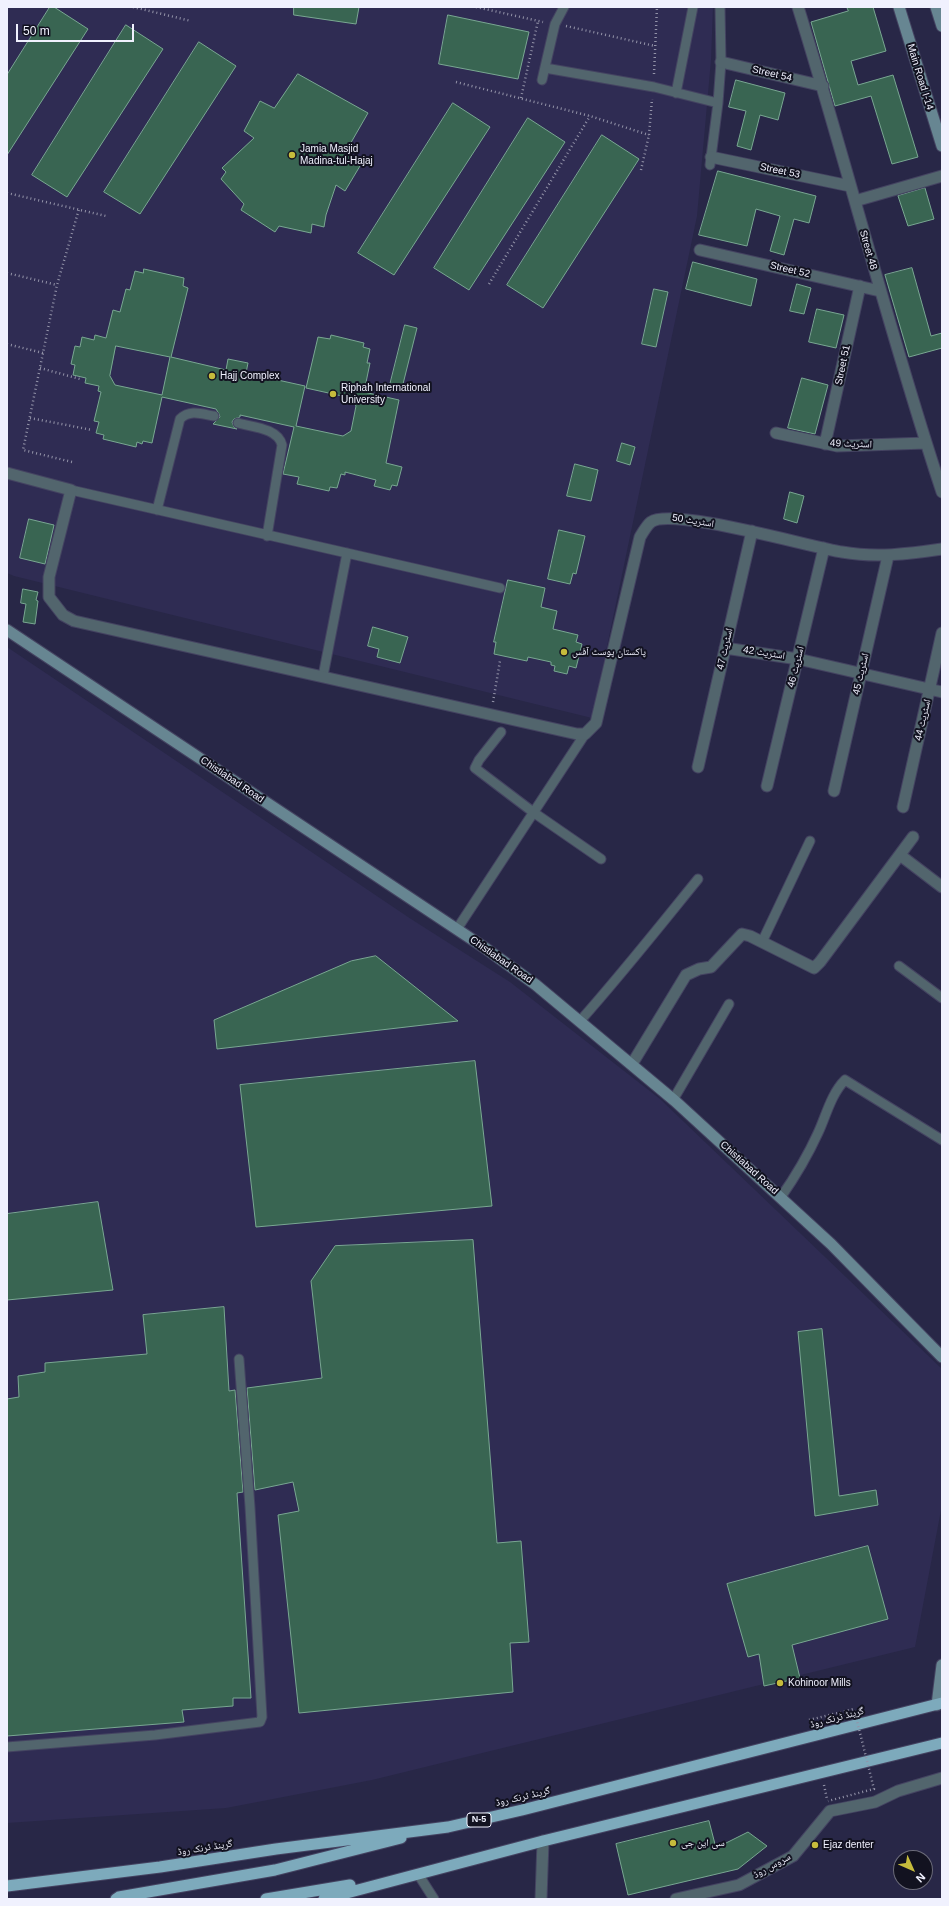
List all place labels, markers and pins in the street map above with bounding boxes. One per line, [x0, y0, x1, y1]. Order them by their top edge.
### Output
place label: Jamia Masjid Madina-tul-Hajaj [300, 143, 373, 166]
marker: Jamia Masjid Madina-tul-Hajaj [287, 150, 297, 160]
place label: Hajj Complex [220, 370, 279, 382]
marker: Hajj Complex [207, 371, 217, 381]
place label: Riphah International University [341, 382, 431, 406]
marker: Riphah International University [328, 389, 338, 399]
place label: پاکستان پوسٹ آفس [572, 646, 646, 658]
marker: پاکستان پوسٹ آفس [559, 647, 569, 657]
place label: Kohinoor Mills [788, 1677, 851, 1689]
marker: Kohinoor Mills [775, 1678, 785, 1688]
place label: سی این جی [681, 1837, 725, 1849]
marker: سی این جی [668, 1838, 678, 1848]
place label: Ejaz denter [823, 1839, 874, 1851]
marker: Ejaz denter [810, 1840, 820, 1850]

